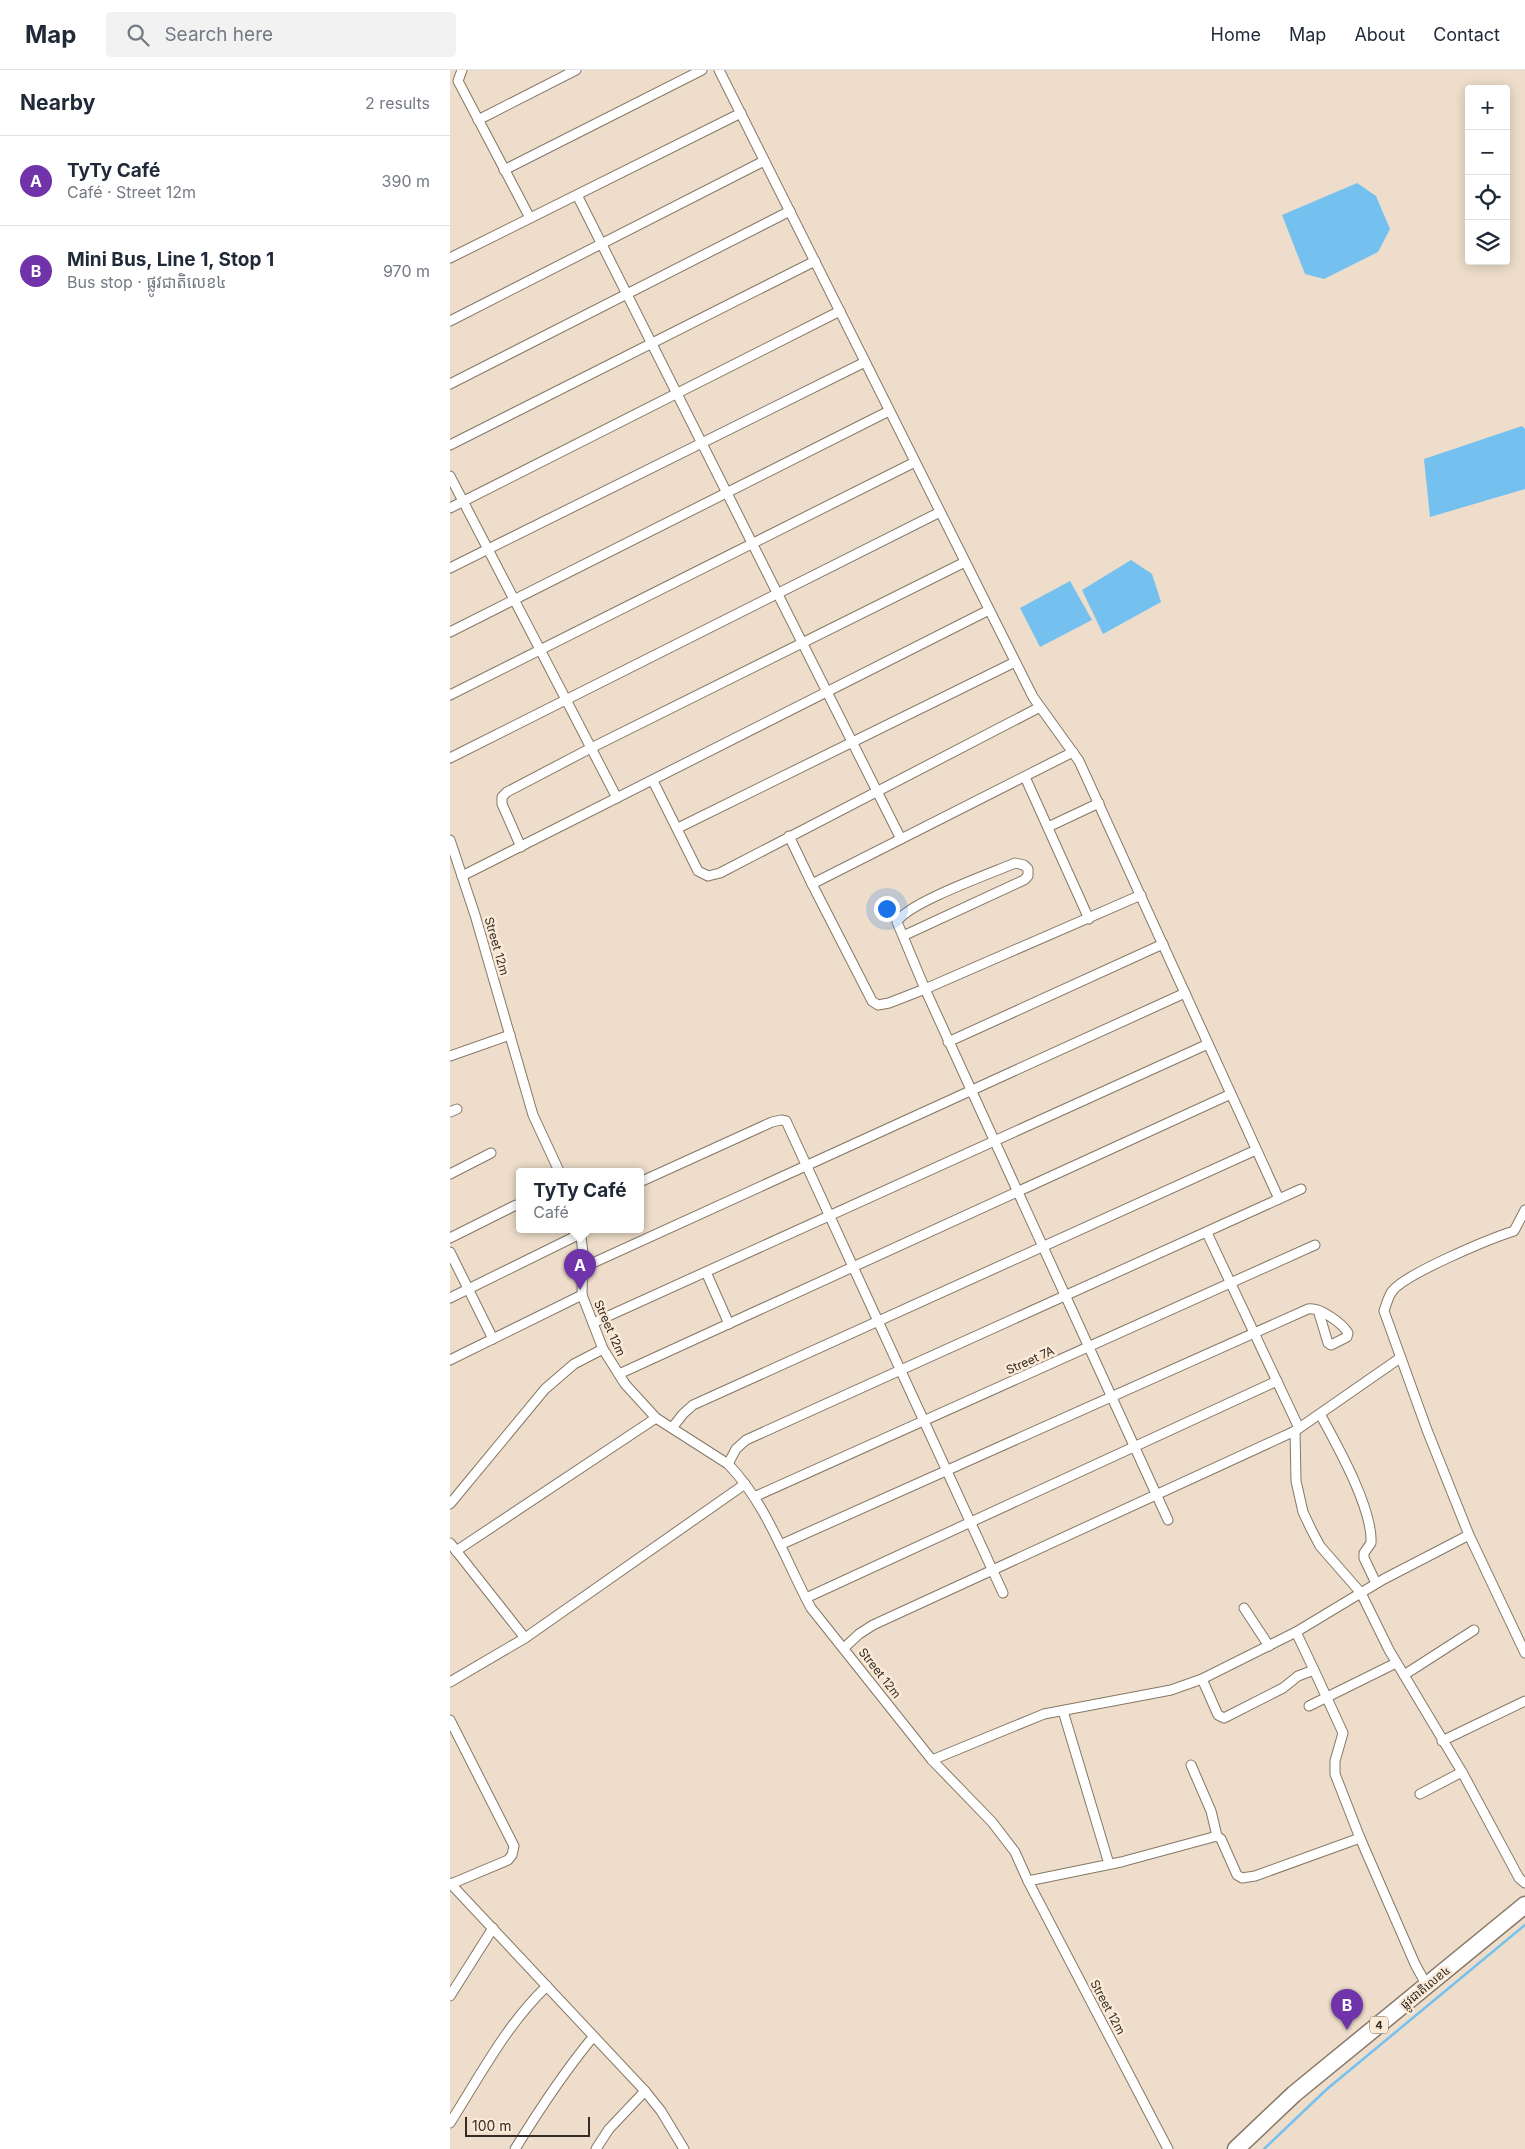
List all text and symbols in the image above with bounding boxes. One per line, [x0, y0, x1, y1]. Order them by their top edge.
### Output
search box [106, 12, 456, 57]
text: Map [25, 20, 76, 49]
icon: search [124, 21, 152, 49]
text: Search here [164, 23, 273, 46]
text: Home [1211, 24, 1261, 45]
text: Map [1289, 24, 1326, 45]
text: About [1354, 24, 1405, 45]
text: Contact [1433, 24, 1500, 45]
map controls [1465, 85, 1510, 265]
button: + [1465, 85, 1510, 130]
text: Nearby [20, 90, 95, 115]
text: 2 results [365, 93, 430, 113]
button: − [1465, 130, 1510, 175]
text: TyTy Café [67, 159, 160, 182]
text: A [30, 171, 42, 191]
text: 390 m [382, 171, 430, 191]
button: locate [1465, 175, 1510, 220]
text: Café · Street 12m [67, 182, 196, 202]
button: layers [1465, 220, 1510, 265]
text: Mini Bus, Line 1, Stop 1 [67, 248, 274, 271]
text: B [31, 261, 41, 281]
text: 970 m [383, 261, 430, 281]
text: Bus stop · ផ្លូវជាតិលេខ៤ [67, 272, 226, 292]
your location [874, 896, 900, 922]
street label: Street 12m [482, 915, 512, 977]
popup [516, 1168, 644, 1233]
text: TyTy Café [533, 1179, 627, 1202]
text: Café [533, 1202, 569, 1222]
pin: A [564, 1249, 596, 1290]
street label: Street 12m [591, 1298, 629, 1358]
street label: Street 7A [1004, 1343, 1056, 1377]
street label: Street 12m [856, 1645, 904, 1701]
street label: ផ្លូវជាតិលេខ៤ [1397, 1962, 1455, 2014]
street label: Street 12m [1087, 1977, 1129, 2037]
pin: B [1331, 1989, 1363, 2030]
road number: 4 [1370, 2016, 1388, 2034]
scale bar [465, 2114, 590, 2137]
text: 100 m [472, 2117, 512, 2134]

